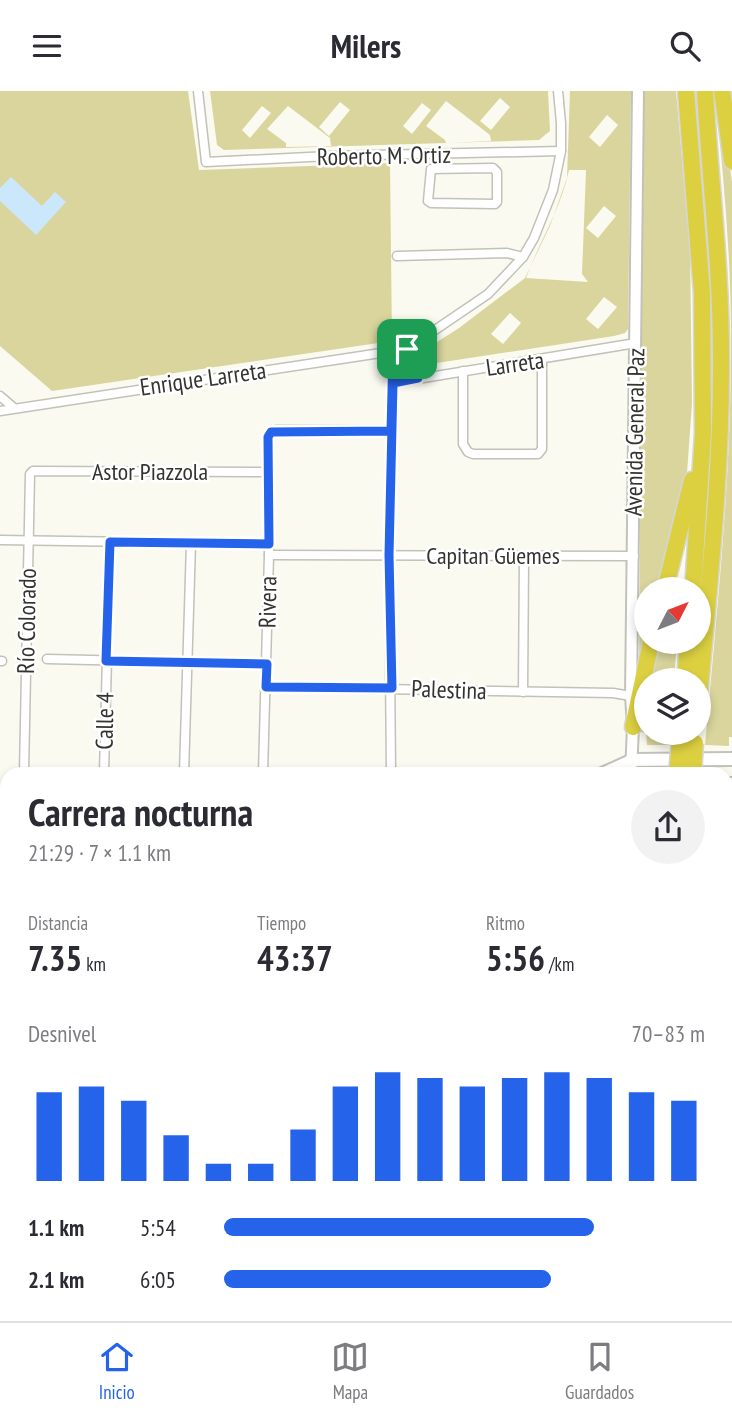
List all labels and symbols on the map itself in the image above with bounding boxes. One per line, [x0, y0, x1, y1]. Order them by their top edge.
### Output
street label: Roberto M. Ortiz [317, 139, 451, 172]
pin [377, 319, 437, 379]
street label: Larreta [484, 344, 546, 383]
street label: Avenida General Paz [618, 348, 651, 516]
street label: Enrique Larreta [138, 354, 268, 403]
street label: Astor Piazzola [92, 456, 208, 487]
street label: Capitan Güemes [426, 540, 560, 571]
street label: Río Colorado [10, 568, 43, 674]
street label: Rivera [252, 576, 283, 628]
north arrow [634, 577, 710, 655]
street label: Palestina [411, 673, 487, 706]
street label: Calle 4 [89, 692, 121, 750]

